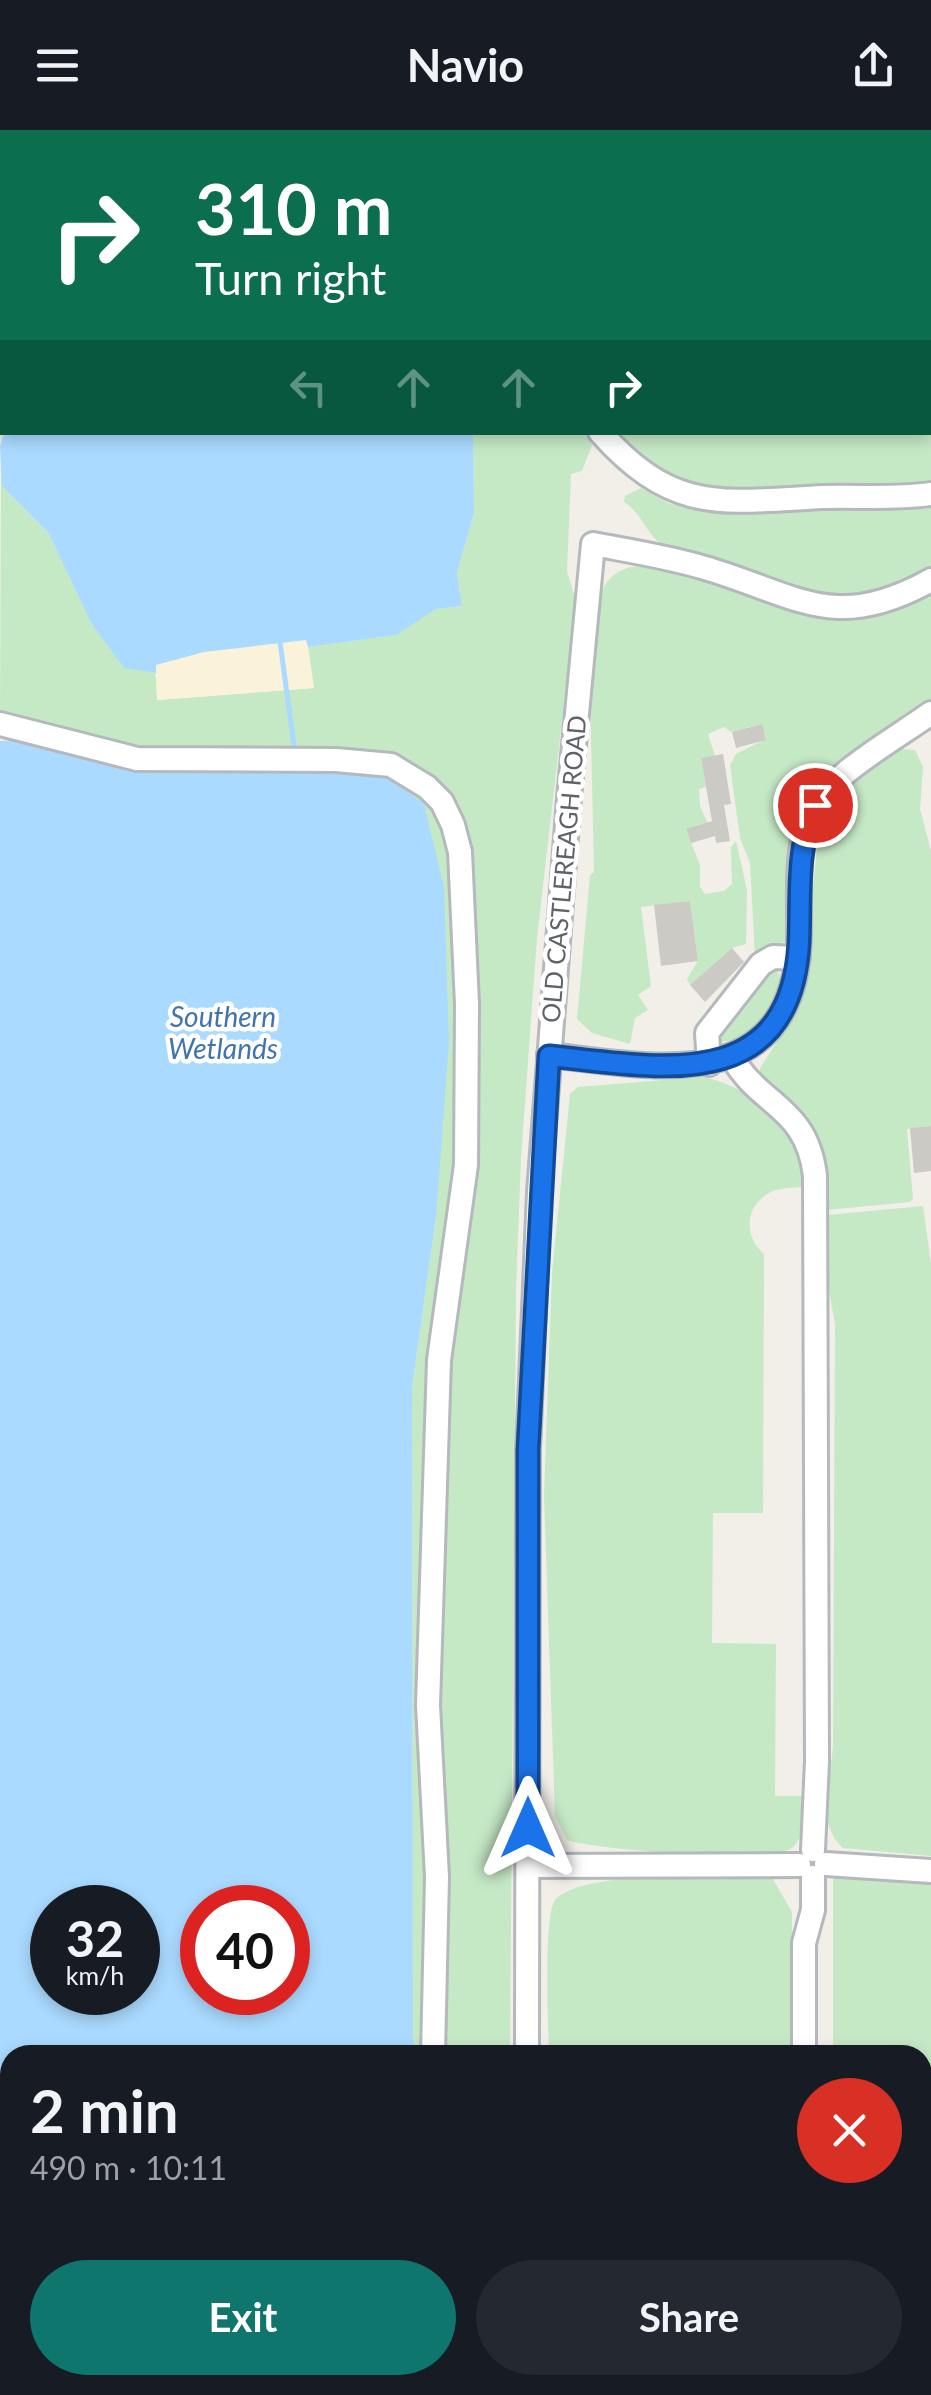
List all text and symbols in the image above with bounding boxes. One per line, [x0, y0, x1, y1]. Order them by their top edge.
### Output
icon: menu [30, 38, 85, 93]
text: Navio [407, 38, 524, 92]
icon: share [846, 38, 901, 93]
text: 310 m [195, 166, 392, 250]
icon: right [30, 170, 160, 300]
text: Turn right [195, 251, 386, 305]
icon: left [281, 360, 336, 415]
icon: ahead [386, 360, 441, 415]
icon: ahead [491, 360, 546, 415]
icon: right [596, 360, 651, 415]
street label: OLD CASTLEREAGH ROAD [535, 714, 591, 1024]
pin [773, 763, 858, 848]
icon: arrive [788, 778, 843, 833]
water label: Southern Wetlands [168, 999, 278, 1065]
position arrow [476, 1776, 580, 1880]
speed limit sign: 40 [180, 1885, 310, 2015]
text: 32 [66, 1908, 124, 1968]
text: km/h [66, 1960, 124, 1990]
text: 2 min [30, 2074, 179, 2146]
button: close [797, 2078, 902, 2183]
text: 490 m · 10:11 [30, 2148, 227, 2187]
button: Exit [30, 2260, 456, 2375]
button: Share [476, 2260, 902, 2375]

